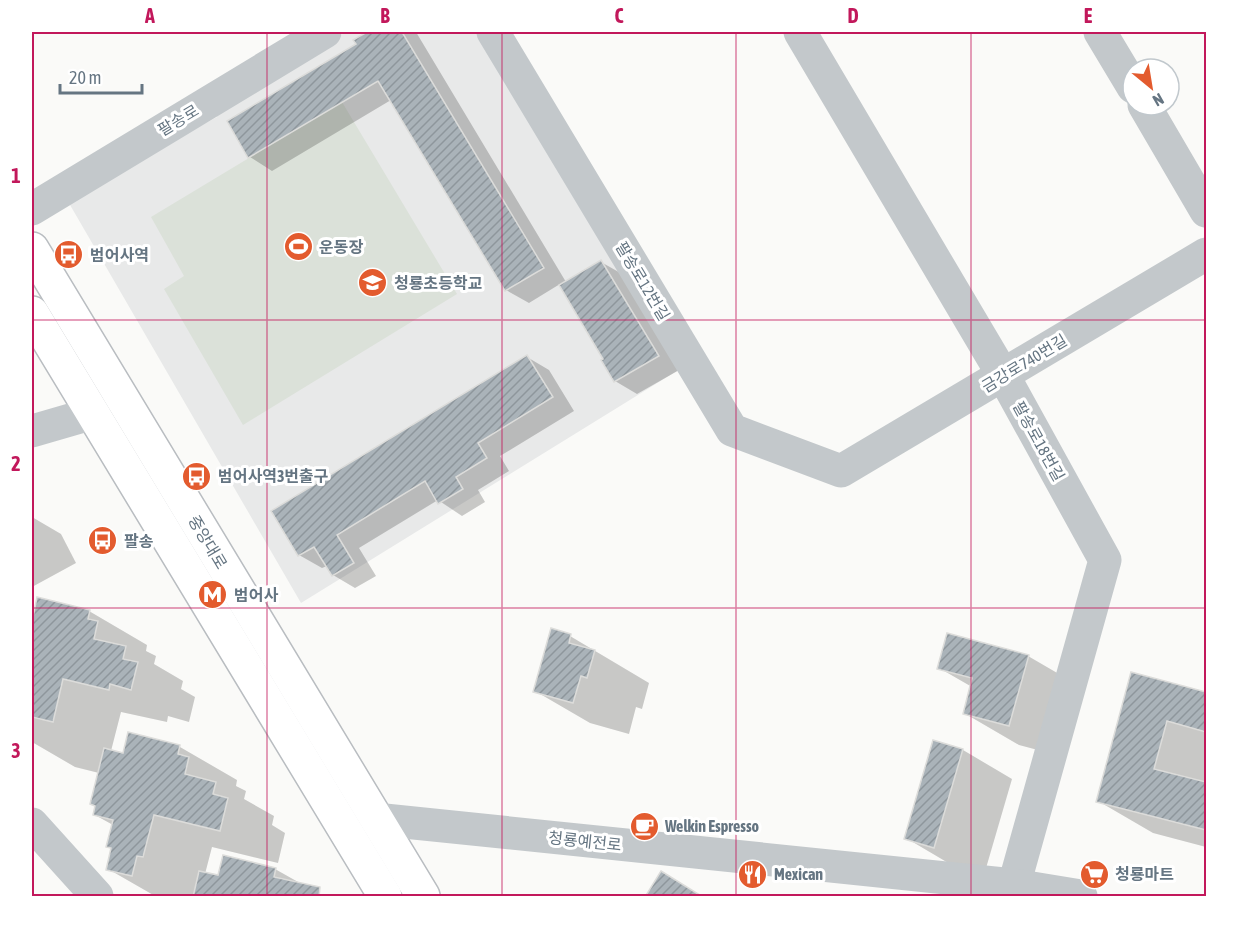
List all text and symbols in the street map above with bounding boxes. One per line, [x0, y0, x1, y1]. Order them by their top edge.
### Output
text: A [144, 4, 155, 27]
text: B [380, 4, 390, 27]
text: C [615, 4, 624, 27]
text: D [847, 4, 859, 27]
text: E [1084, 4, 1093, 27]
scale bar [60, 57, 142, 95]
north arrow [1121, 57, 1181, 117]
text: 20 m [69, 67, 101, 88]
text: N [1150, 90, 1167, 110]
street label: 팔송로 [154, 101, 202, 139]
text: 1 [11, 164, 21, 187]
sports icon: 운동장 [282, 231, 314, 263]
place label: 운동장 [319, 238, 363, 256]
street label: 팔송로12번길 [612, 238, 674, 324]
bus stop icon: 범어사역 [53, 239, 85, 271]
place label: 범어사역 [90, 246, 149, 264]
school or university icon: 청룡초등학교 [357, 267, 389, 299]
place label: 청룡초등학교 [394, 274, 483, 292]
street label: 금강로740번길 [978, 331, 1070, 395]
street label: 팔송로18번길 [1010, 398, 1068, 484]
text: 2 [11, 452, 21, 475]
bus stop icon: 범어사역3번출구 [181, 460, 213, 492]
place label: 범어사역3번출구 [218, 467, 329, 485]
street label: 중앙대로 [185, 512, 231, 572]
bus stop icon: 팔송 [87, 525, 119, 557]
place label: 팔송 [124, 532, 154, 550]
metro station icon: 범어사 [197, 579, 229, 611]
place label: 범어사 [234, 586, 278, 604]
text: 3 [11, 739, 21, 762]
cafe icon: Welkin Espresso [628, 810, 660, 842]
place label: Welkin Espresso [664, 817, 760, 835]
street label: 청룡예전로 [547, 828, 623, 854]
restaurant icon: Mexican [737, 858, 769, 890]
supermarket icon: 청룡마트 [1078, 858, 1110, 890]
place label: Mexican [774, 865, 823, 883]
place label: 청룡마트 [1115, 865, 1174, 883]

